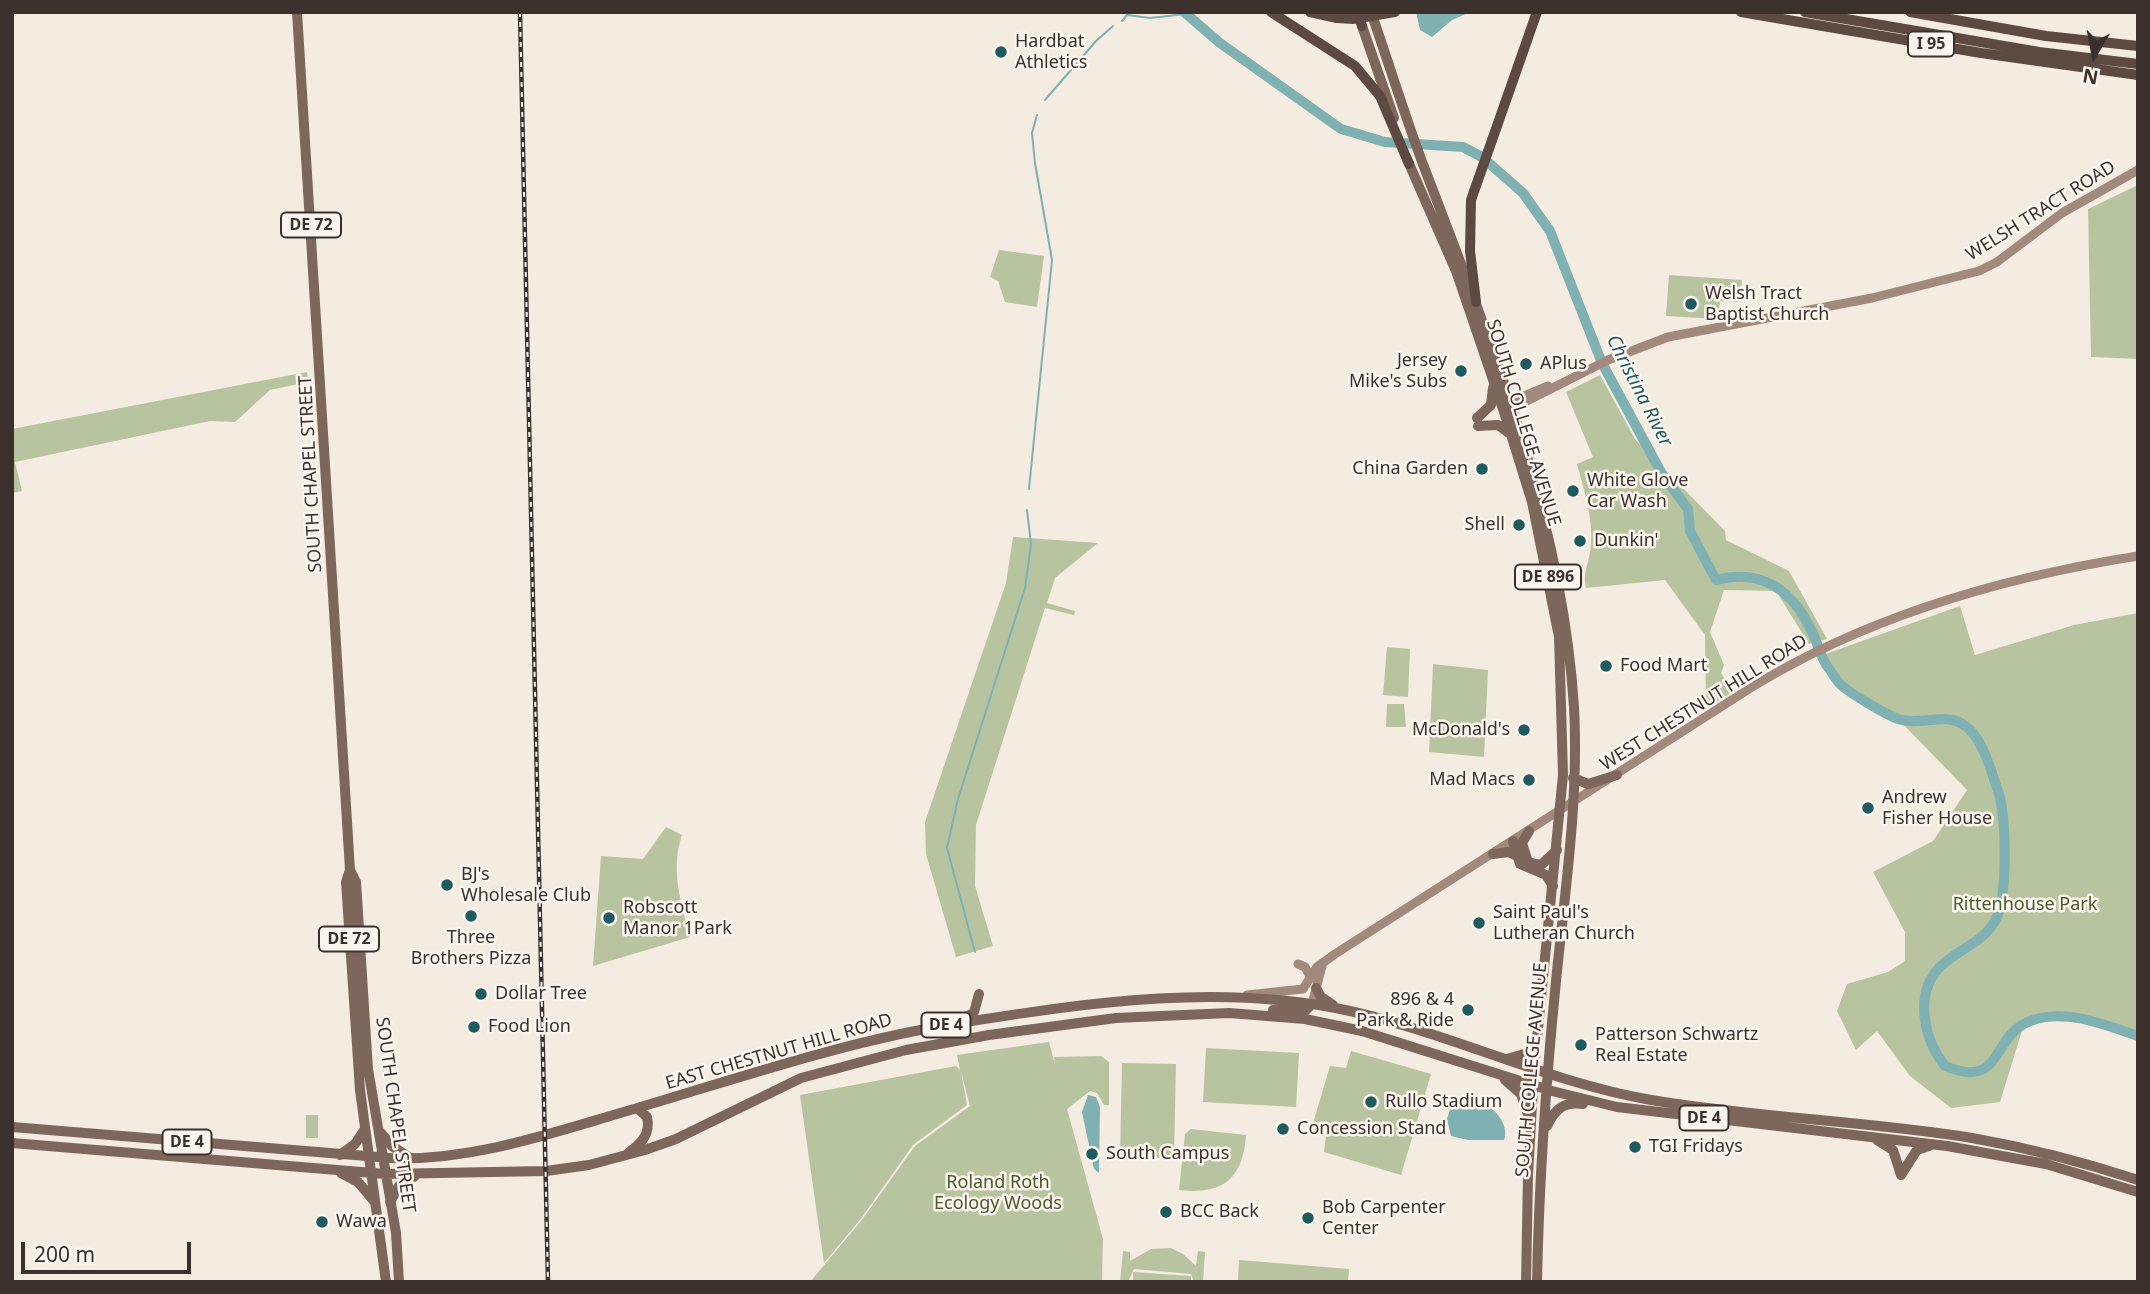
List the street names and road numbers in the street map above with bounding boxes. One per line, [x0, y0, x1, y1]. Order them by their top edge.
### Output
road number: I 95 [1908, 32, 1954, 56]
street label: WELSH TRACT ROAD [1962, 156, 2120, 266]
road number: DE 72 [281, 213, 341, 238]
street label: SOUTH COLLEGE AVENUE [1481, 317, 1565, 529]
street label: SOUTH CHAPEL STREET [295, 375, 327, 573]
road number: DE 896 [1515, 564, 1581, 590]
street label: WEST CHESTNUT HILL ROAD [1597, 630, 1811, 776]
road number: DE 72 [319, 926, 379, 951]
street label: SOUTH COLLEGE AVENUE [1512, 962, 1552, 1178]
street label: EAST CHESTNUT HILL ROAD [663, 1009, 895, 1095]
road number: DE 4 [922, 1012, 970, 1037]
street label: SOUTH CHAPEL STREET [371, 1016, 419, 1214]
road number: DE 4 [1680, 1106, 1728, 1130]
road number: DE 4 [162, 1130, 212, 1154]

